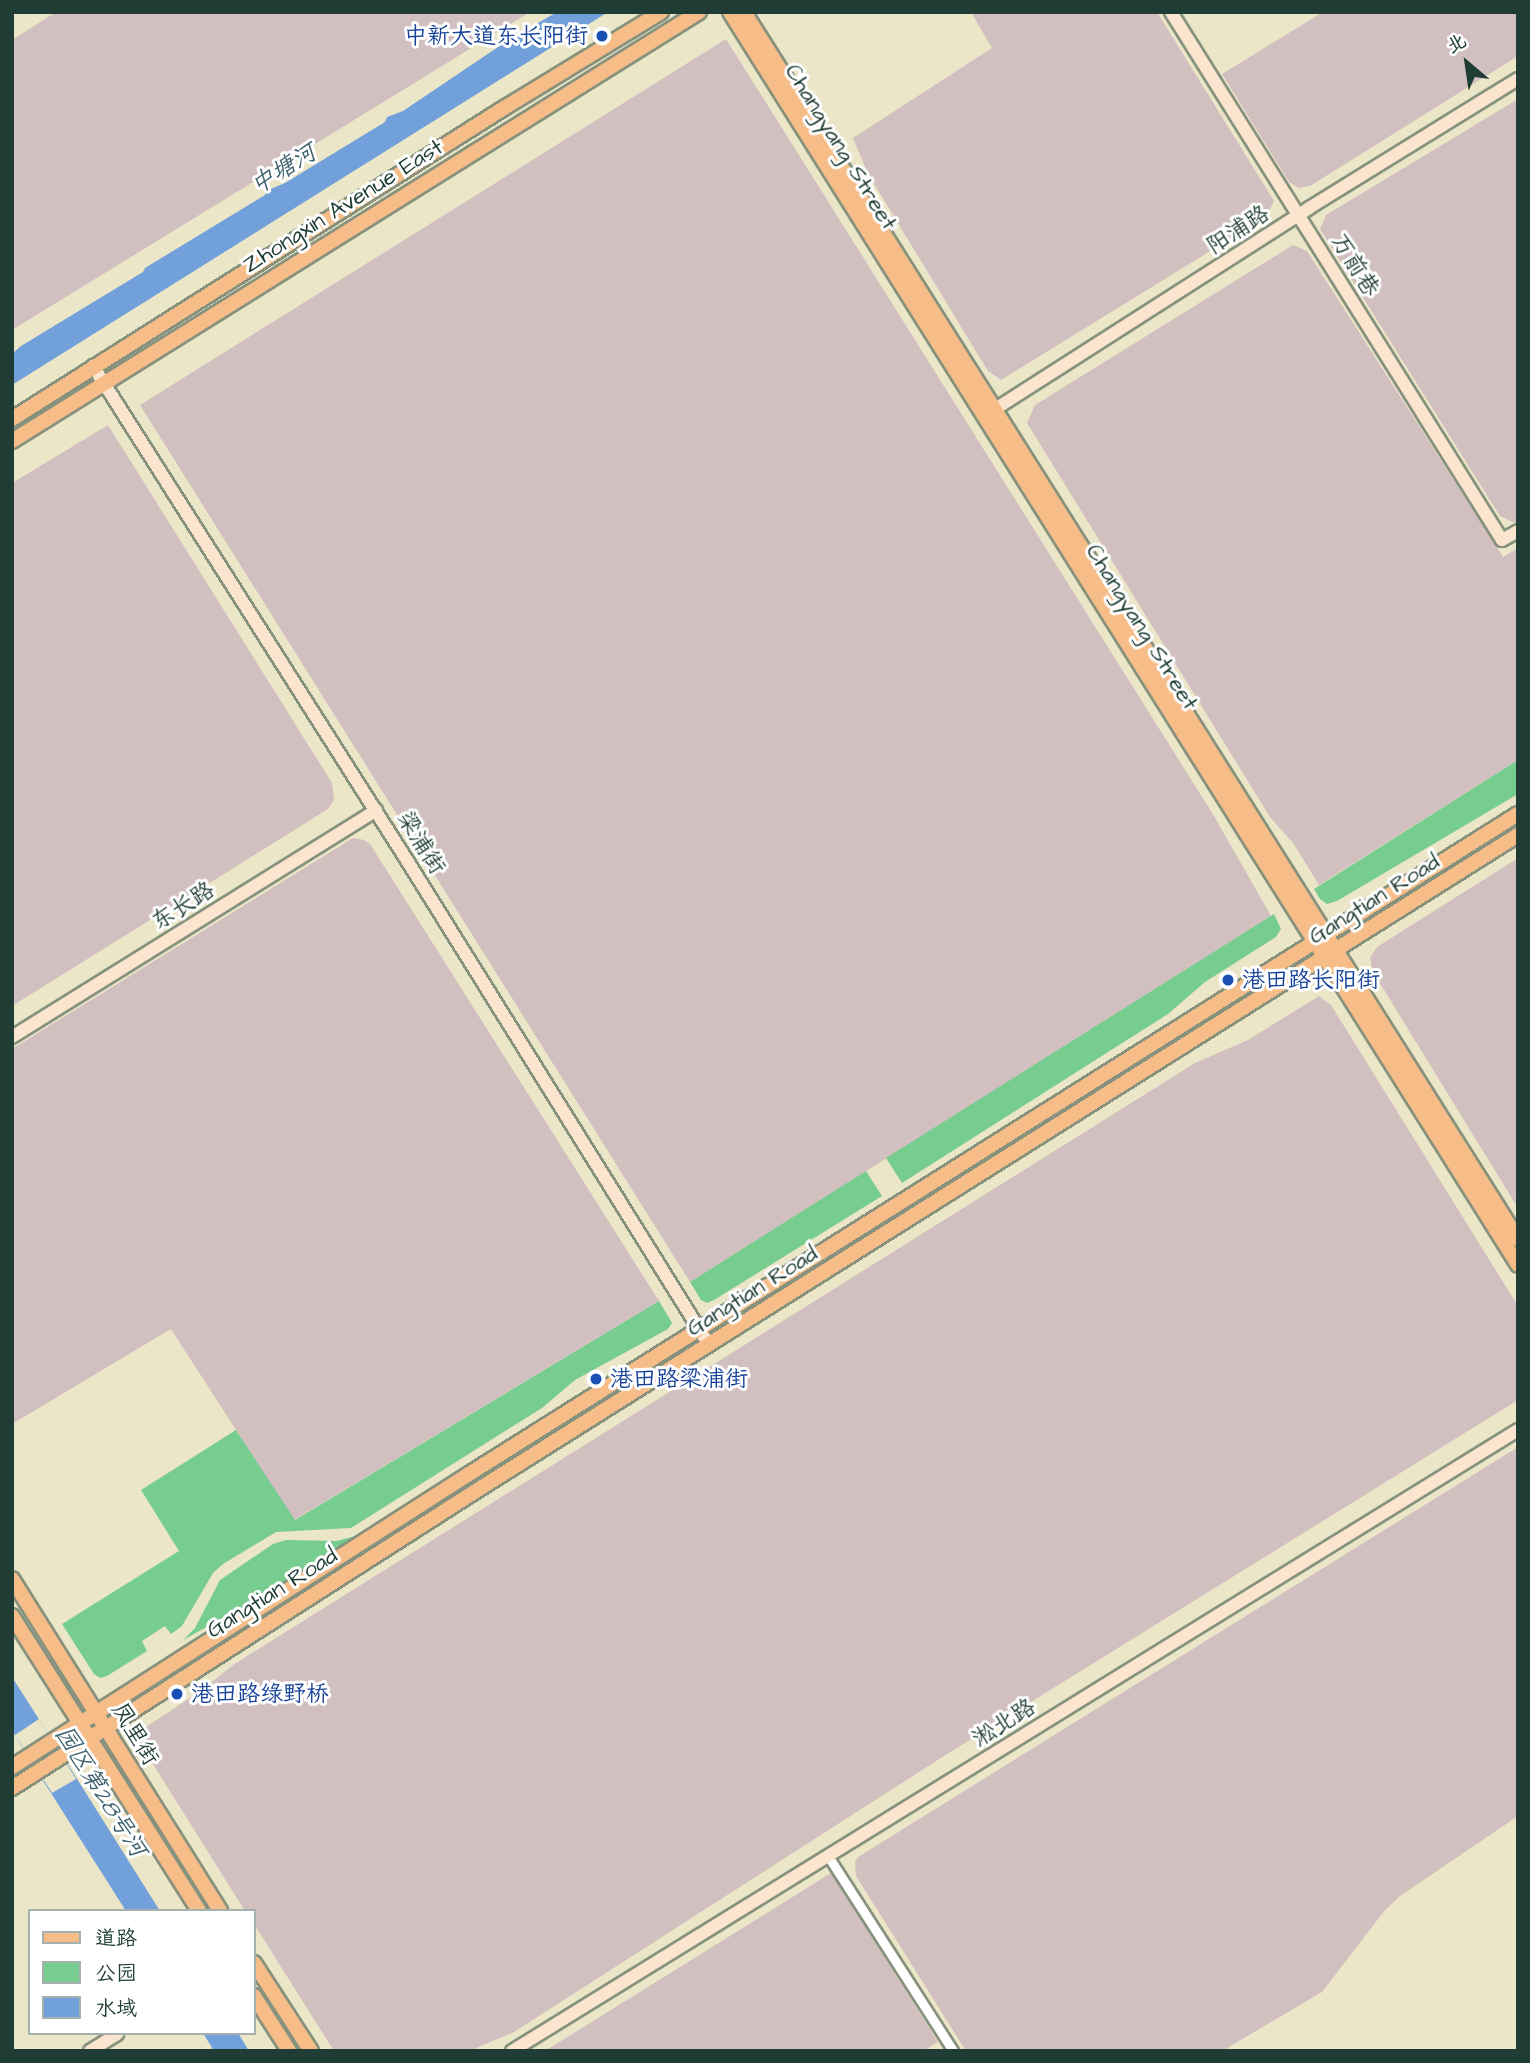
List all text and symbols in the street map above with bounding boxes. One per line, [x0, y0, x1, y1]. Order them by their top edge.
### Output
place label: 中新大道东长阳街 [404, 22, 588, 50]
marker: 中新大道东长阳街 [594, 28, 610, 44]
north arrow [1432, 28, 1502, 98]
text: 北 [1442, 28, 1471, 61]
street label: Changyang Street [779, 59, 903, 235]
street label: Zhongxin Avenue East [238, 133, 448, 279]
water label: 中塘河 [246, 139, 322, 201]
street label: 阳浦路 [1202, 200, 1274, 260]
street label: 万前巷 [1325, 228, 1385, 302]
street label: Changyang Street [1080, 539, 1204, 715]
street label: 梁浦街 [391, 806, 451, 880]
street label: Gangtian Road [1304, 848, 1444, 950]
street label: 东长路 [146, 876, 220, 936]
place label: 港田路长阳街 [1242, 966, 1380, 994]
marker: 港田路长阳街 [1220, 972, 1236, 988]
street label: Gangtian Road [682, 1240, 822, 1342]
place label: 港田路梁浦街 [610, 1365, 748, 1393]
marker: 港田路梁浦街 [588, 1371, 604, 1387]
street label: Gangtian Road [202, 1542, 342, 1644]
place label: 港田路绿野桥 [191, 1680, 329, 1708]
marker: 港田路绿野桥 [169, 1686, 185, 1702]
street label: 淞北路 [967, 1693, 1041, 1753]
street label: 凤里街 [105, 1697, 165, 1771]
water label: 园区第28号河 [48, 1721, 152, 1863]
legend [28, 1909, 256, 2035]
text: 道路 [95, 1924, 137, 1953]
text: 公园 [95, 1959, 137, 1988]
text: 水域 [95, 1994, 137, 2023]

